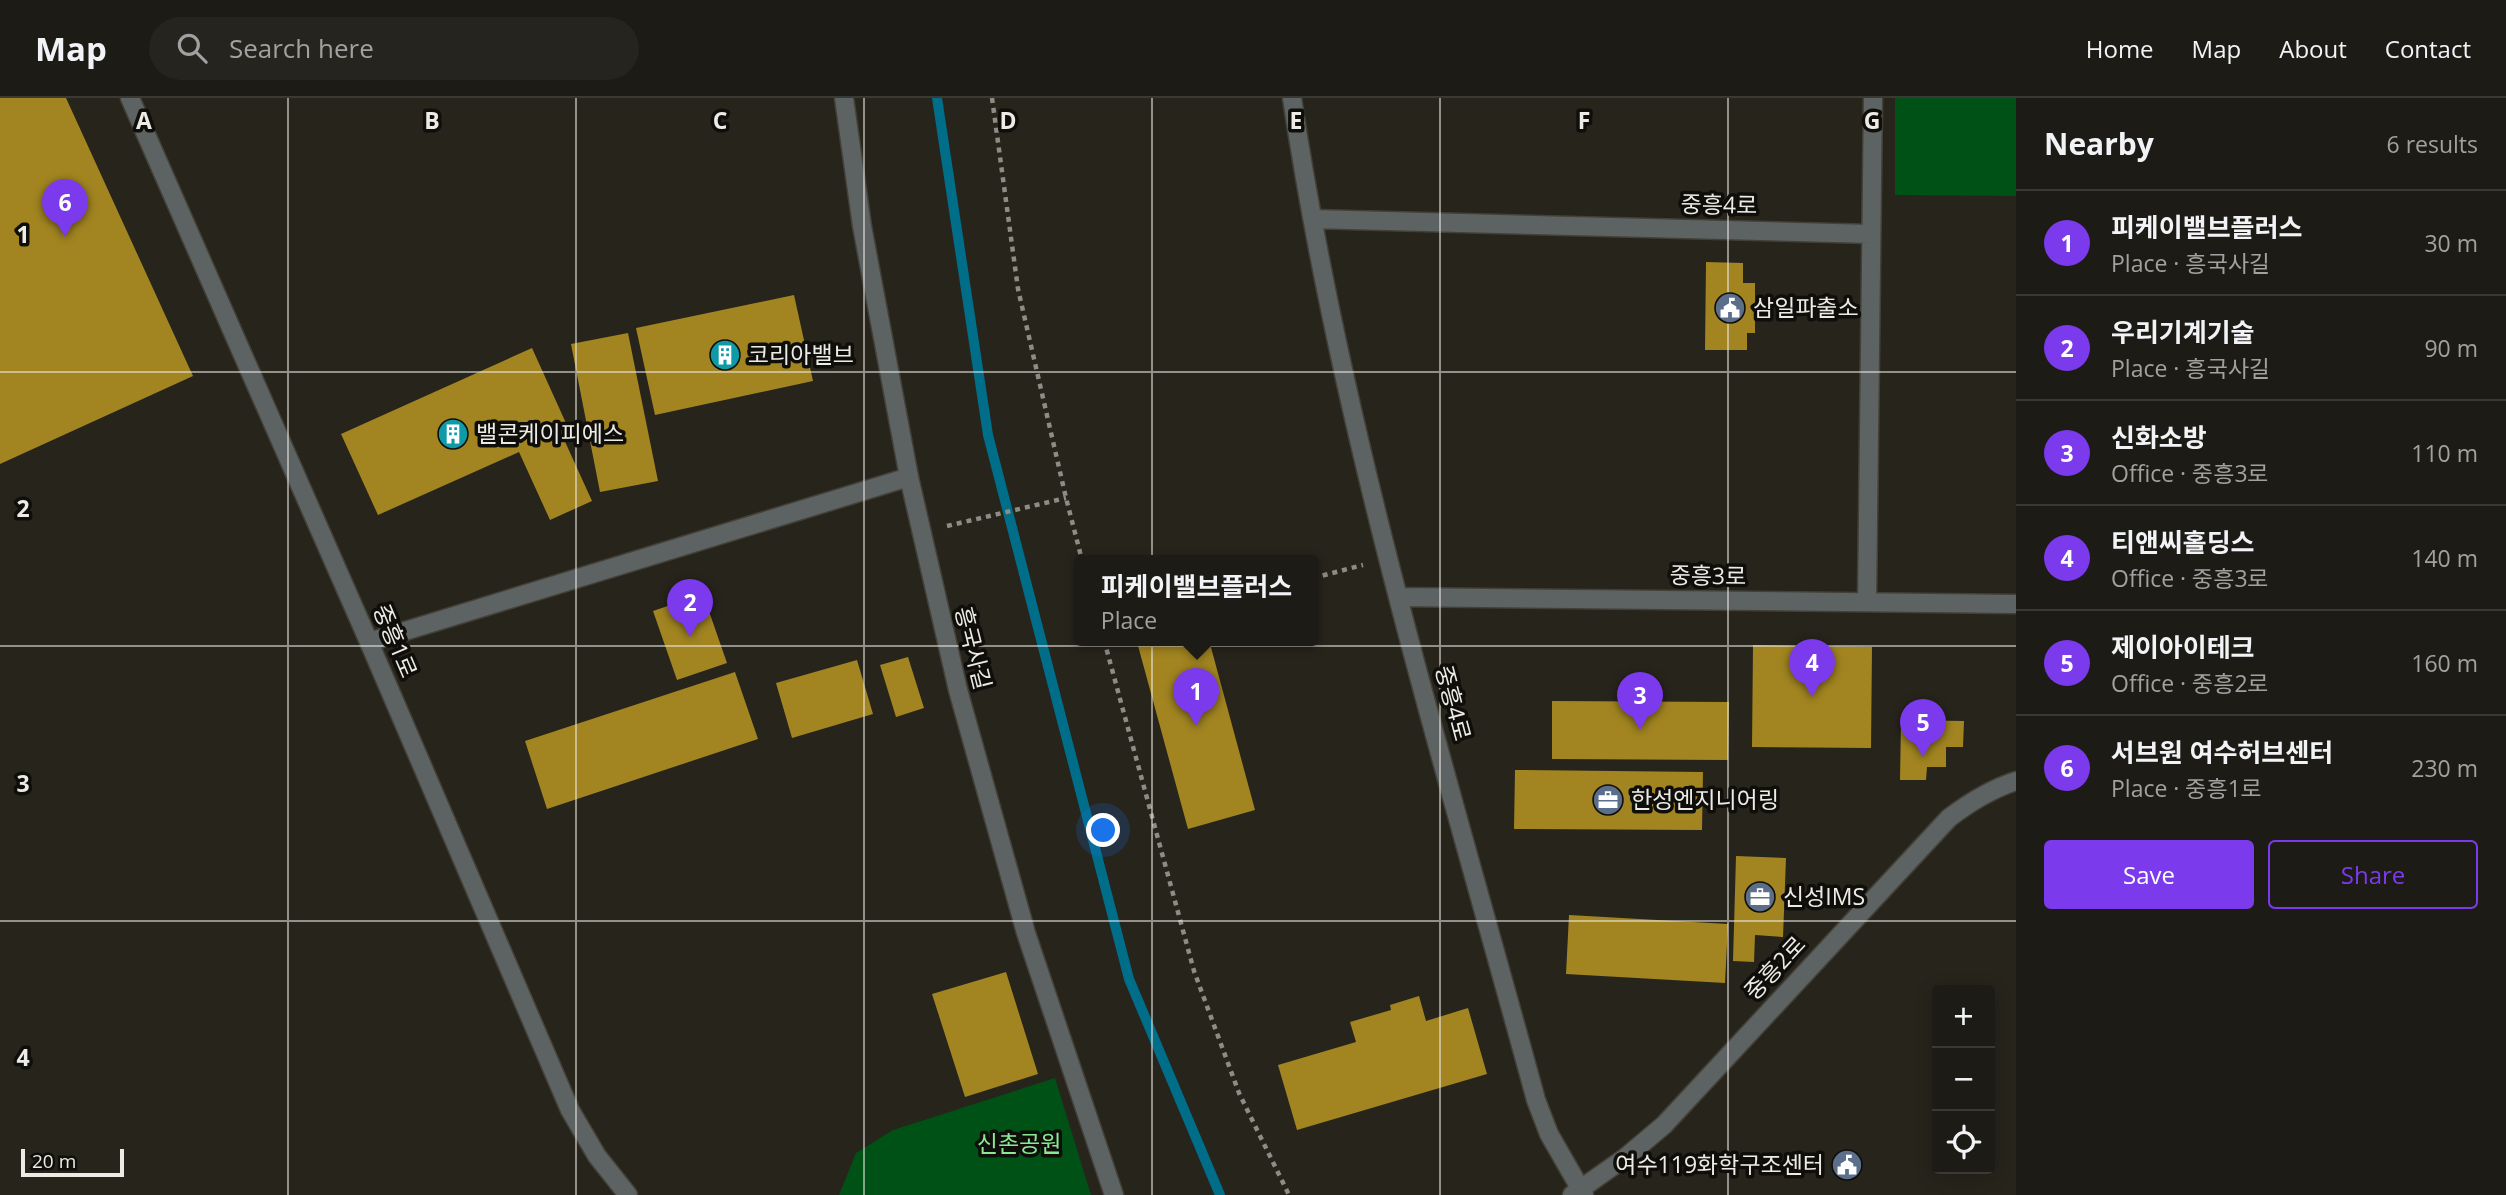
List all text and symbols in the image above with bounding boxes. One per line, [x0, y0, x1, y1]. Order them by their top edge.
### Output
search box [149, 17, 639, 80]
text: Map [35, 26, 107, 71]
icon: search [173, 29, 211, 67]
text: Search here [229, 30, 374, 66]
text: Home [2086, 32, 2154, 65]
text: Map [2192, 32, 2241, 65]
text: About [2279, 32, 2347, 65]
text: Contact [2385, 32, 2471, 65]
text: A [136, 104, 152, 136]
text: B [424, 104, 440, 136]
text: C [713, 104, 727, 136]
text: D [999, 104, 1017, 136]
text: E [1290, 104, 1302, 136]
text: F [1578, 104, 1590, 136]
text: G [1864, 104, 1880, 136]
text: Nearby [2044, 123, 2154, 164]
text: 6 results [2387, 128, 2478, 160]
pin: 6 [42, 179, 88, 237]
street label: 중흥4로 [1680, 187, 1758, 221]
text: 피케이밸브플러스 [2111, 209, 2302, 245]
text: 1 [16, 218, 30, 250]
text: 1 [2060, 227, 2074, 259]
text: 30 m [2424, 227, 2478, 259]
text: Place · 흥국사길 [2111, 247, 2270, 279]
public building icon: 삼일파출소 [1713, 291, 1747, 325]
place label: 삼일파출소 [1753, 291, 1859, 323]
text: 우리기계기술 [2111, 314, 2255, 350]
text: 2 [2060, 332, 2074, 364]
text: 90 m [2424, 332, 2478, 364]
building icon: 코리아밸브 [708, 338, 742, 372]
place label: 코리아밸브 [748, 338, 854, 370]
text: Place · 흥국사길 [2111, 352, 2270, 384]
building icon: 밸콘케이피에스 [436, 417, 470, 451]
place label: 밸콘케이피에스 [476, 417, 624, 449]
text: 신화소방 [2111, 419, 2207, 455]
text: 3 [2060, 437, 2074, 469]
text: 110 m [2411, 437, 2478, 469]
text: Office · 중흥3로 [2111, 457, 2269, 489]
text: 2 [16, 492, 30, 524]
text: 티앤씨홀딩스 [2111, 524, 2255, 560]
text: 4 [2060, 542, 2074, 574]
text: 140 m [2411, 542, 2478, 574]
popup [1074, 555, 1319, 646]
street label: 중흥3로 [1669, 558, 1747, 592]
text: Office · 중흥3로 [2111, 562, 2269, 594]
text: 피케이밸브플러스 [1101, 568, 1292, 604]
pin: 2 [667, 579, 713, 637]
street label: 중흥1로 [366, 599, 426, 682]
street label: 흥국사길 [948, 603, 1000, 693]
text: Place [1101, 604, 1157, 636]
text: 제이아이테크 [2111, 629, 2255, 665]
pin: 4 [1789, 639, 1835, 697]
text: 5 [2060, 647, 2074, 679]
text: 160 m [2411, 647, 2478, 679]
street label: 중흥4로 [1429, 662, 1479, 744]
text: Office · 중흥2로 [2111, 667, 2269, 699]
pin: 1 [1173, 668, 1219, 726]
pin: 3 [1617, 672, 1663, 730]
pin: 5 [1900, 699, 1946, 757]
text: 서브원 여수허브센터 [2111, 734, 2333, 770]
text: 6 [2060, 752, 2074, 784]
text: 230 m [2411, 752, 2478, 784]
text: 3 [16, 767, 30, 799]
text: Place · 중흥1로 [2111, 772, 2262, 804]
office icon: 한성엔지니어링 [1591, 783, 1625, 817]
place label: 한성엔지니어링 [1631, 783, 1779, 815]
your location [1086, 813, 1120, 847]
button: Save [2044, 840, 2254, 909]
button: Share [2268, 840, 2478, 909]
office icon: 신성IMS [1743, 880, 1777, 914]
place label: 신성IMS [1783, 880, 1865, 912]
street label: 중흥2로 [1736, 928, 1812, 1006]
map controls [1932, 985, 1995, 1174]
button: + [1932, 985, 1995, 1048]
text: 4 [16, 1041, 30, 1073]
button: − [1932, 1048, 1995, 1111]
button: locate [1932, 1111, 1995, 1174]
park label: 신촌공원 [977, 1127, 1061, 1159]
scale bar [21, 1146, 124, 1178]
text: 20 m [32, 1148, 76, 1174]
place label: 여수119화학구조센터 [1615, 1148, 1824, 1180]
public building icon: 여수119화학구조센터 [1830, 1148, 1864, 1182]

